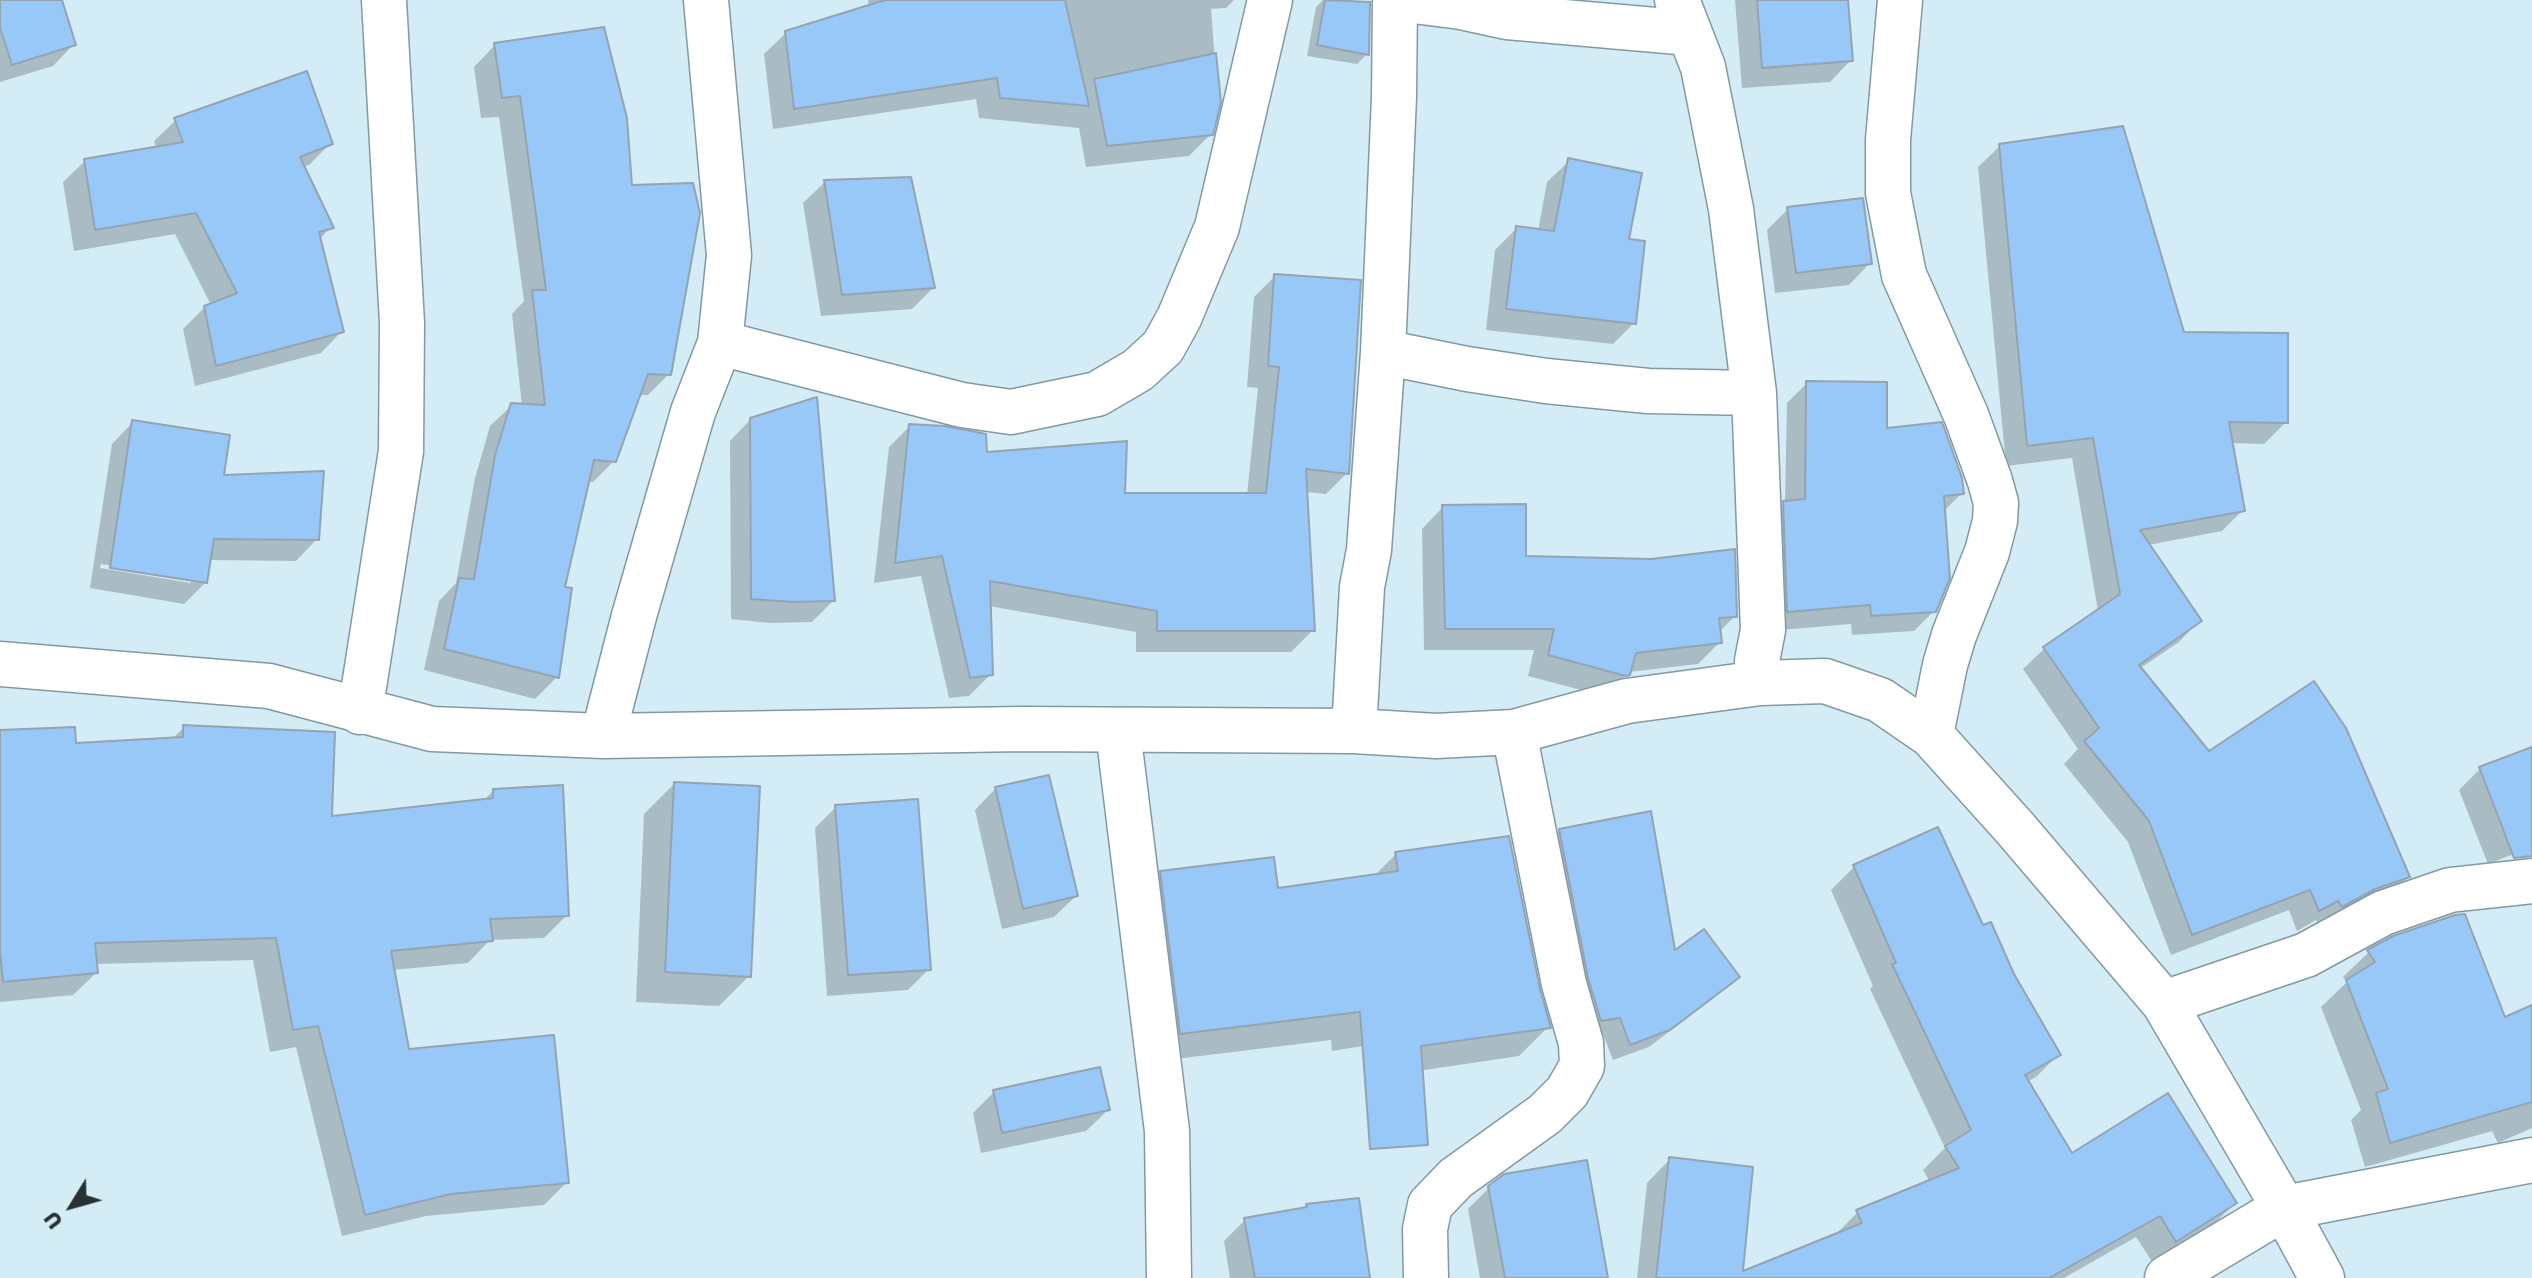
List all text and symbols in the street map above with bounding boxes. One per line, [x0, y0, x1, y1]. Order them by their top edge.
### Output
north arrow [32, 1166, 112, 1246]
text: U [35, 1205, 70, 1236]

